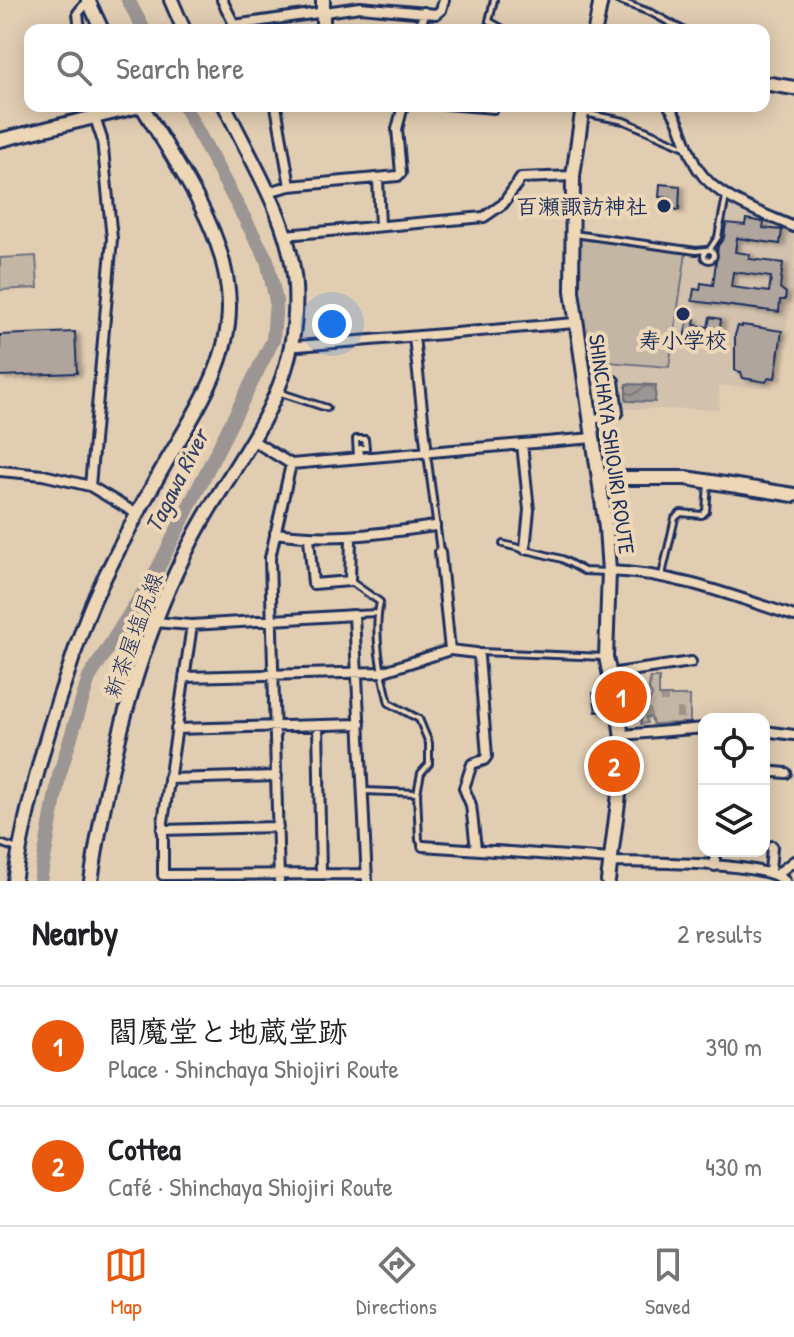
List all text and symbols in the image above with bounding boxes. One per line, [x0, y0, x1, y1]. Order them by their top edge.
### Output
search box [24, 24, 770, 112]
icon: search [52, 46, 96, 90]
text: Search here [116, 48, 244, 88]
place label: 百瀬諏訪神社 [516, 191, 648, 221]
marker: 百瀬諏訪神社 [655, 197, 673, 215]
your location [312, 304, 352, 344]
marker: 寿小学校 [674, 305, 692, 323]
place label: 寿小学校 [639, 325, 727, 355]
street label: SHINCHAYA SHIOJIRI ROUTE [582, 332, 642, 556]
water label: Tagawa River [137, 421, 218, 538]
street label: 新茶屋塩尻線 [96, 568, 170, 702]
pin: 1 [595, 667, 647, 727]
map controls [698, 713, 770, 857]
button: locate [698, 713, 770, 785]
pin: 2 [588, 736, 640, 796]
button: layers [698, 785, 770, 857]
text: Nearby [32, 910, 118, 956]
text: 2 results [677, 916, 762, 951]
text: 閻魔堂と地蔵堂跡 [108, 1011, 348, 1051]
text: 1 [53, 1029, 63, 1064]
text: 390 m [706, 1029, 762, 1064]
text: Place · Shinchaya Shiojiri Route [108, 1051, 399, 1086]
text: Cottea [108, 1129, 181, 1169]
text: 2 [52, 1149, 64, 1184]
text: 430 m [705, 1149, 762, 1184]
text: Café · Shinchaya Shiojiri Route [108, 1169, 393, 1204]
tab: Map [104, 1243, 148, 1321]
tab: Directions [356, 1243, 437, 1321]
tab: Saved [645, 1243, 690, 1321]

